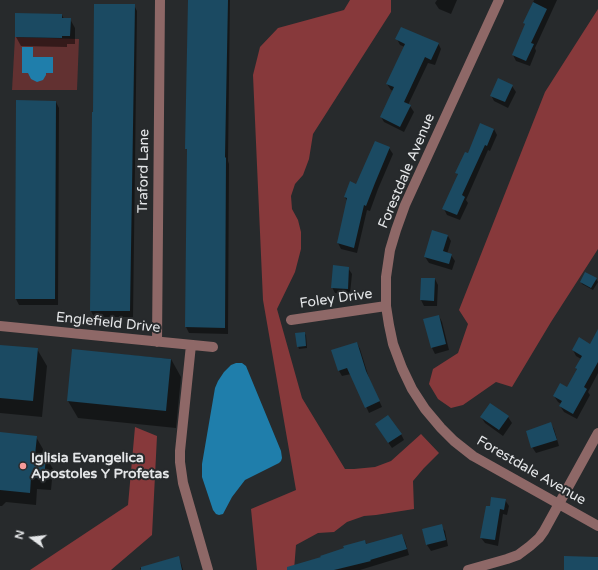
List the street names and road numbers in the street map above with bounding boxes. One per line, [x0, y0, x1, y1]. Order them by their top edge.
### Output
street label: Forestdale Avenue [375, 111, 439, 231]
street label: Traford Lane [135, 129, 153, 213]
street label: Foley Drive [298, 286, 374, 312]
street label: Englefield Drive [55, 309, 161, 337]
street label: Forestdale Avenue [473, 433, 589, 509]

